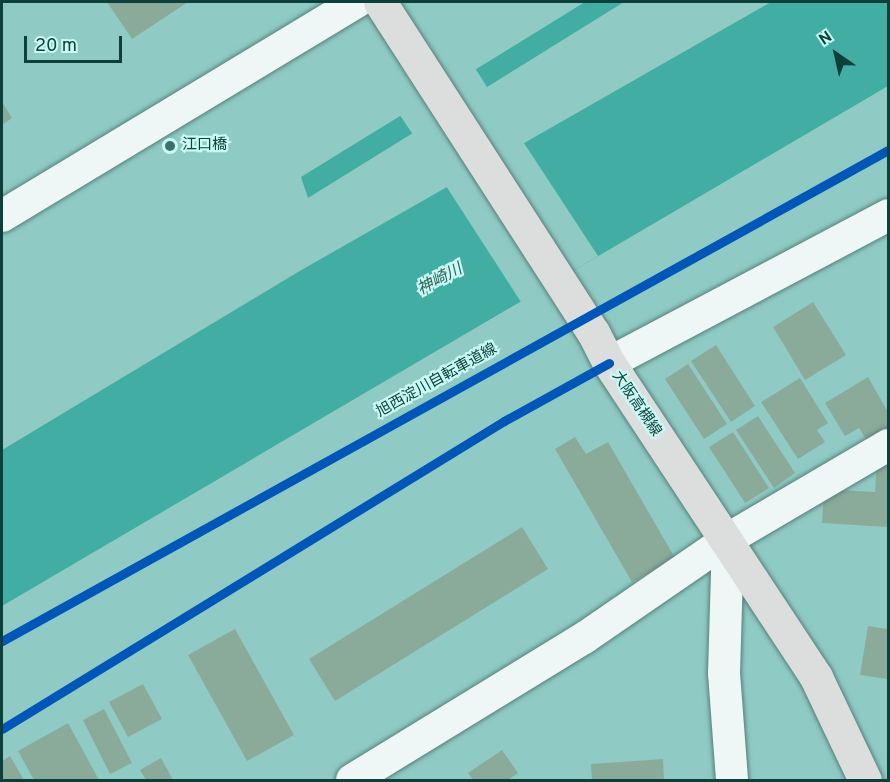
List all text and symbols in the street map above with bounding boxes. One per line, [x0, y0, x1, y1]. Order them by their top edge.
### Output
scale bar [27, 24, 124, 62]
north arrow [806, 24, 866, 84]
text: N [816, 28, 836, 51]
text: 20 m [35, 35, 77, 58]
place label: 江口橋 [182, 137, 227, 155]
marker: 江口橋 [163, 139, 177, 153]
water label: 神崎川 [414, 260, 466, 300]
street label: 旭西淀川自転車道線 [374, 340, 500, 422]
street label: 大阪高槻線 [608, 368, 664, 440]

